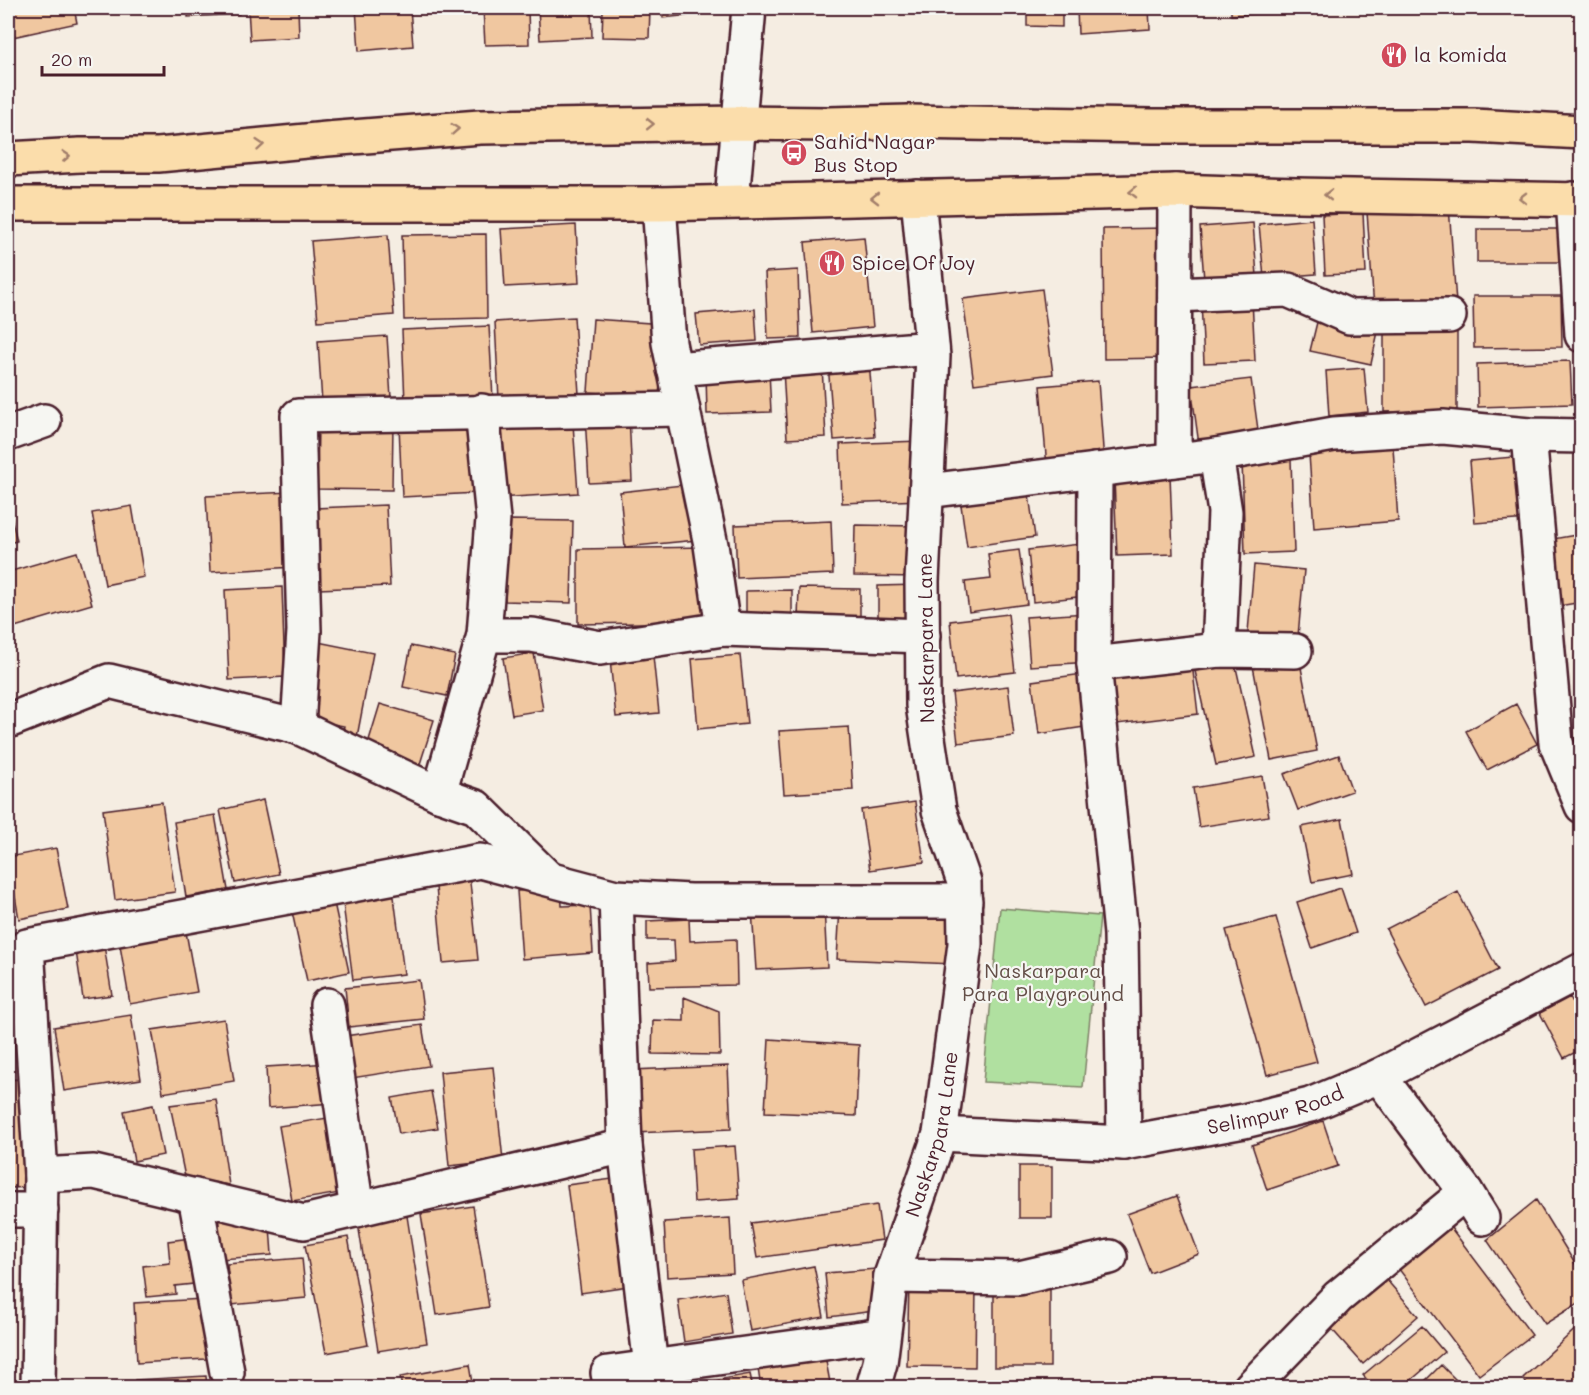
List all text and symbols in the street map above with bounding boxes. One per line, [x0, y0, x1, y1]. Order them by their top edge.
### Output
scale bar [42, 39, 164, 77]
restaurant icon: la komida [1379, 40, 1409, 70]
place label: la komida [1414, 41, 1508, 67]
text: 20 m [51, 47, 92, 71]
one-way arrow [645, 118, 654, 131]
one-way arrow [450, 123, 459, 136]
place label: Sahid Nagar Bus Stop [814, 128, 936, 177]
bus stop icon: Sahid Nagar Bus Stop [779, 138, 809, 168]
one-way arrow [256, 139, 265, 152]
one-way arrow [61, 149, 70, 162]
one-way arrow [1129, 185, 1138, 198]
one-way arrow [1324, 189, 1333, 202]
one-way arrow [871, 192, 880, 204]
one-way arrow [1519, 192, 1528, 205]
restaurant icon: Spice Of Joy [817, 248, 847, 278]
place label: Spice Of Joy [852, 249, 976, 275]
street label: Naskarpara Lane [911, 553, 939, 723]
park label: Naskarpara Para Playground [962, 957, 1124, 1006]
street label: Naskarpara Lane [898, 1050, 963, 1220]
street label: Selimpur Road [1205, 1079, 1347, 1140]

